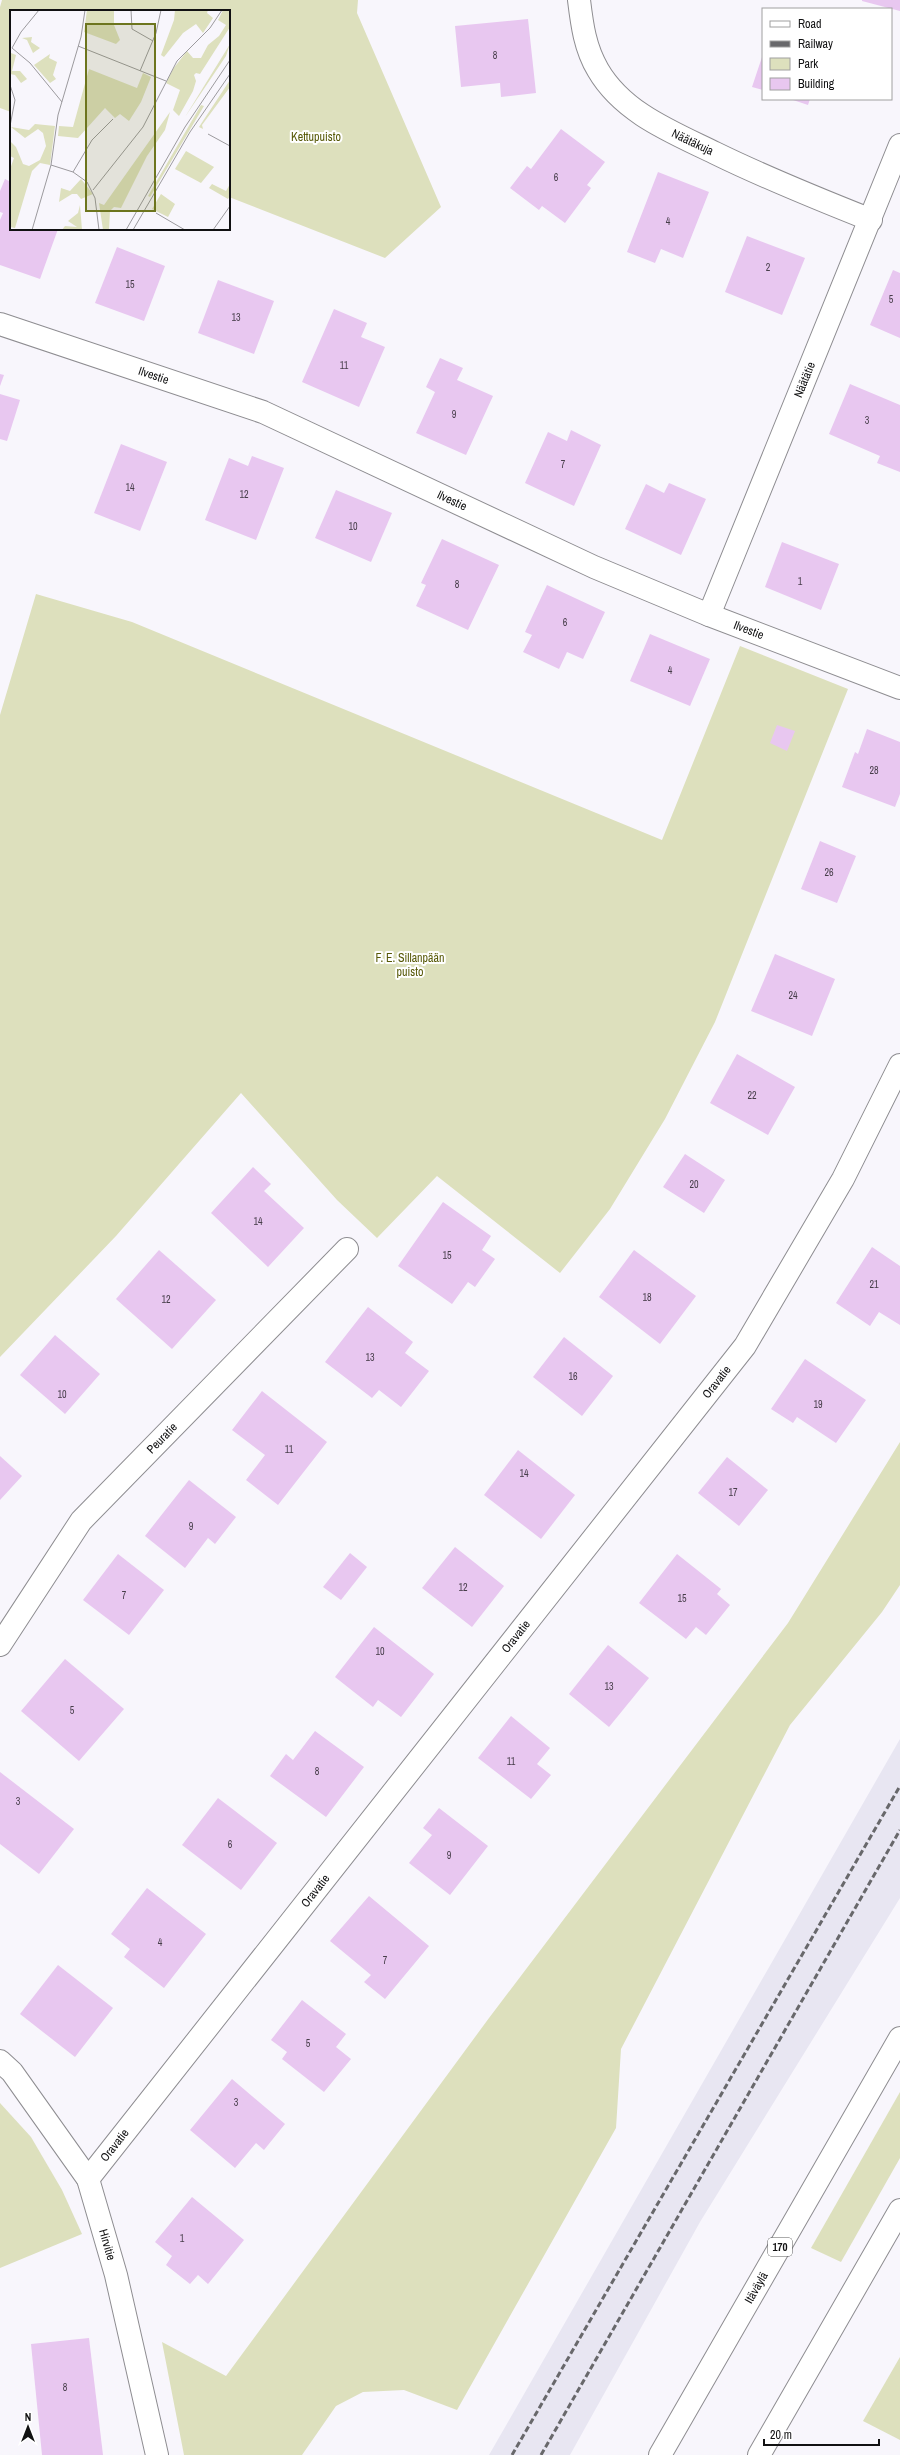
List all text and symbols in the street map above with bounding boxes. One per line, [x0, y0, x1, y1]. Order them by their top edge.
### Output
legend [762, 8, 892, 100]
inset map [10, 10, 230, 230]
text: Road [798, 16, 822, 32]
text: Railway [798, 36, 833, 52]
house number: 8 [493, 49, 498, 62]
text: Park [798, 56, 818, 72]
text: Building [798, 76, 835, 92]
street label: Näätäkuja [669, 125, 717, 159]
park label: Kettupuisto [291, 129, 341, 145]
house number: 6 [554, 171, 559, 184]
house number: 4 [666, 215, 671, 228]
house number: 2 [766, 261, 771, 274]
house number: 15 [125, 278, 135, 291]
house number: 5 [889, 293, 894, 306]
house number: 13 [231, 311, 241, 324]
house number: 11 [340, 359, 349, 372]
street label: Näätätie [790, 359, 819, 400]
street label: Ilvestie [136, 363, 171, 388]
house number: 9 [452, 408, 457, 421]
house number: 3 [865, 414, 870, 427]
house number: 7 [561, 458, 566, 471]
house number: 14 [125, 481, 135, 494]
street label: Ilvestie [434, 487, 470, 514]
house number: 12 [239, 488, 249, 501]
house number: 10 [348, 520, 358, 533]
house number: 1 [798, 575, 803, 588]
house number: 8 [455, 578, 460, 591]
house number: 6 [563, 616, 568, 629]
street label: Ilvestie [731, 617, 766, 643]
house number: 4 [668, 664, 673, 677]
house number: 28 [869, 764, 879, 777]
house number: 26 [824, 866, 834, 879]
park label: F. E. Sillanpään puisto [376, 950, 444, 980]
house number: 24 [788, 989, 798, 1002]
house number: 22 [747, 1089, 757, 1102]
house number: 20 [689, 1178, 699, 1191]
house number: 14 [253, 1215, 263, 1228]
house number: 15 [442, 1249, 452, 1262]
house number: 21 [869, 1278, 879, 1291]
house number: 18 [642, 1291, 652, 1304]
house number: 12 [161, 1293, 171, 1306]
house number: 13 [365, 1351, 375, 1364]
street label: Oravatie [699, 1362, 735, 1402]
house number: 16 [568, 1370, 578, 1383]
house number: 10 [57, 1388, 67, 1401]
house number: 19 [813, 1398, 823, 1411]
street label: Peuratie [143, 1419, 181, 1457]
house number: 11 [285, 1443, 294, 1456]
house number: 14 [519, 1467, 529, 1480]
house number: 17 [728, 1486, 738, 1499]
house number: 9 [189, 1520, 194, 1533]
house number: 12 [458, 1581, 468, 1594]
house number: 7 [122, 1589, 127, 1602]
house number: 15 [677, 1592, 687, 1605]
street label: Oravatie [498, 1617, 534, 1656]
house number: 10 [375, 1645, 385, 1658]
house number: 13 [604, 1680, 614, 1693]
house number: 5 [70, 1704, 75, 1717]
house number: 11 [507, 1755, 516, 1768]
house number: 8 [315, 1765, 320, 1778]
house number: 3 [16, 1795, 21, 1808]
house number: 6 [228, 1838, 233, 1851]
house number: 9 [447, 1849, 452, 1862]
street label: Oravatie [297, 1871, 333, 1911]
house number: 4 [158, 1936, 163, 1949]
house number: 7 [383, 1954, 388, 1967]
house number: 5 [306, 2037, 311, 2050]
house number: 3 [234, 2096, 239, 2109]
street label: Oravatie [97, 2125, 133, 2165]
street label: Hirvitie [95, 2227, 119, 2262]
house number: 1 [180, 2232, 185, 2245]
road number: 170 [768, 2238, 792, 2256]
street label: Itäväylä [741, 2269, 772, 2306]
house number: 8 [63, 2381, 68, 2394]
north arrow [8, 2407, 48, 2447]
text: N [25, 2410, 31, 2424]
scale bar [764, 2421, 879, 2447]
text: 20 m [770, 2427, 792, 2443]

